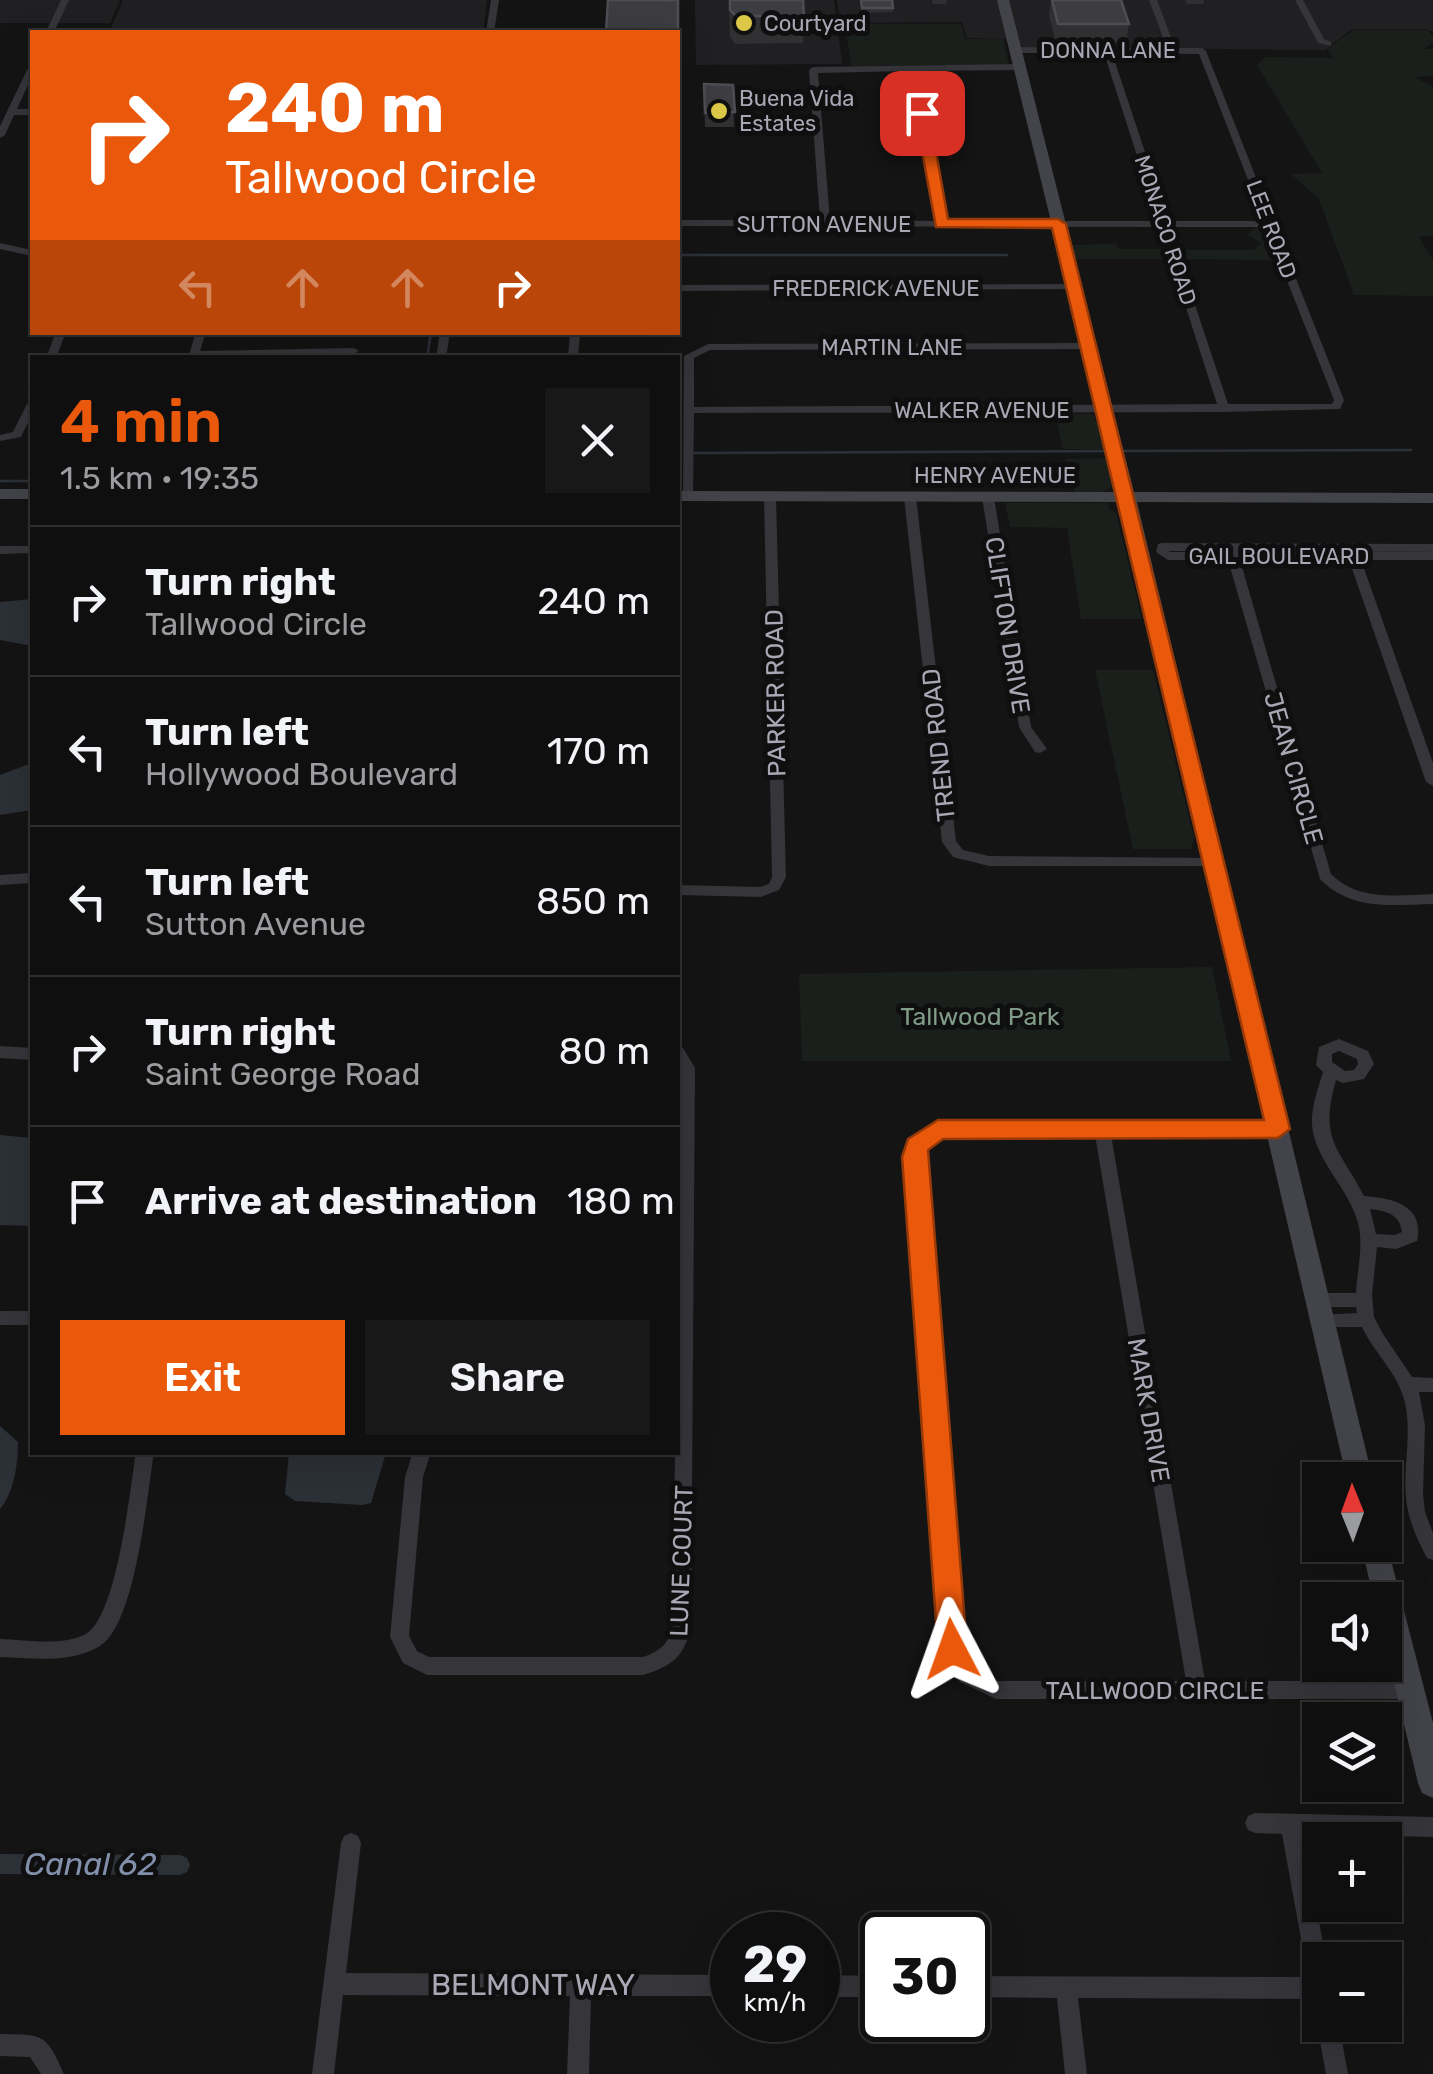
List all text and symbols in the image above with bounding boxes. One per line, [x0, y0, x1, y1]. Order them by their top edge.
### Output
place label: Courtyard [764, 10, 867, 37]
marker: Courtyard [733, 12, 755, 34]
street label: DONNA LANE [1040, 37, 1176, 64]
text: 240 m [225, 67, 445, 150]
icon: right [60, 70, 190, 200]
pin [880, 71, 965, 156]
place label: Buena Vida Estates [739, 85, 854, 137]
icon: arrive [895, 86, 950, 141]
marker: Buena Vida Estates [708, 100, 730, 122]
text: Tallwood Circle [225, 151, 537, 204]
street label: MONACO ROAD [1129, 152, 1202, 308]
street label: LEE ROAD [1240, 176, 1303, 282]
street label: SUTTON AVENUE [737, 211, 911, 238]
icon: left [170, 260, 225, 315]
icon: ahead [275, 260, 330, 315]
icon: ahead [380, 260, 435, 315]
icon: right [485, 260, 540, 315]
street label: FREDERICK AVENUE [772, 275, 980, 302]
street label: MARTIN LANE [821, 334, 963, 361]
text: 4 min [60, 386, 222, 457]
button: close [545, 388, 650, 493]
street label: WALKER AVENUE [894, 397, 1070, 424]
text: 1.5 km · 19:35 [60, 459, 259, 497]
street label: HENRY AVENUE [914, 462, 1076, 489]
street label: CLIFTON DRIVE [979, 535, 1036, 716]
street label: GAIL BOULEVARD [1189, 543, 1369, 570]
text: Turn right [145, 559, 336, 605]
icon: right [60, 574, 115, 629]
text: 240 m [537, 578, 650, 624]
text: Tallwood Circle [145, 605, 367, 643]
street label: PARKER ROAD [760, 609, 791, 777]
street label: TREND ROAD [916, 667, 961, 823]
street label: JEAN CIRCLE [1258, 689, 1329, 848]
text: Turn left [145, 709, 309, 755]
icon: left [60, 724, 115, 779]
text: 170 m [547, 728, 650, 774]
text: Hollywood Boulevard [145, 755, 458, 793]
text: Turn left [145, 859, 309, 905]
icon: left [60, 874, 115, 929]
text: 850 m [536, 878, 650, 924]
text: Sutton Avenue [145, 905, 366, 943]
park label: Tallwood Park [900, 1002, 1060, 1031]
text: Turn right [145, 1009, 336, 1055]
icon: right [60, 1024, 115, 1079]
text: 80 m [559, 1028, 650, 1074]
text: Saint George Road [145, 1055, 420, 1093]
icon: arrive [60, 1174, 115, 1229]
text: Arrive at destination [145, 1178, 537, 1224]
text: 180 m [567, 1178, 675, 1224]
button: Exit [60, 1320, 345, 1435]
button: Share [365, 1320, 650, 1435]
street label: MARK DRIVE [1122, 1336, 1175, 1484]
north arrow [1302, 1462, 1402, 1562]
map controls [1302, 1462, 1402, 2042]
street label: LUNE COURT [664, 1485, 699, 1637]
button: sound [1302, 1582, 1402, 1682]
position arrow [900, 1597, 1004, 1701]
street label: TALLWOOD CIRCLE [1045, 1676, 1265, 1705]
button: layers [1302, 1702, 1402, 1802]
button: + [1302, 1822, 1402, 1922]
water label: Canal 62 [24, 1845, 156, 1883]
speed limit sign: 30 [860, 1912, 990, 2042]
text: 29 [743, 1935, 807, 1995]
button: − [1302, 1942, 1402, 2042]
street label: BELMONT WAY [431, 1967, 635, 2003]
text: km/h [744, 1988, 806, 2017]

